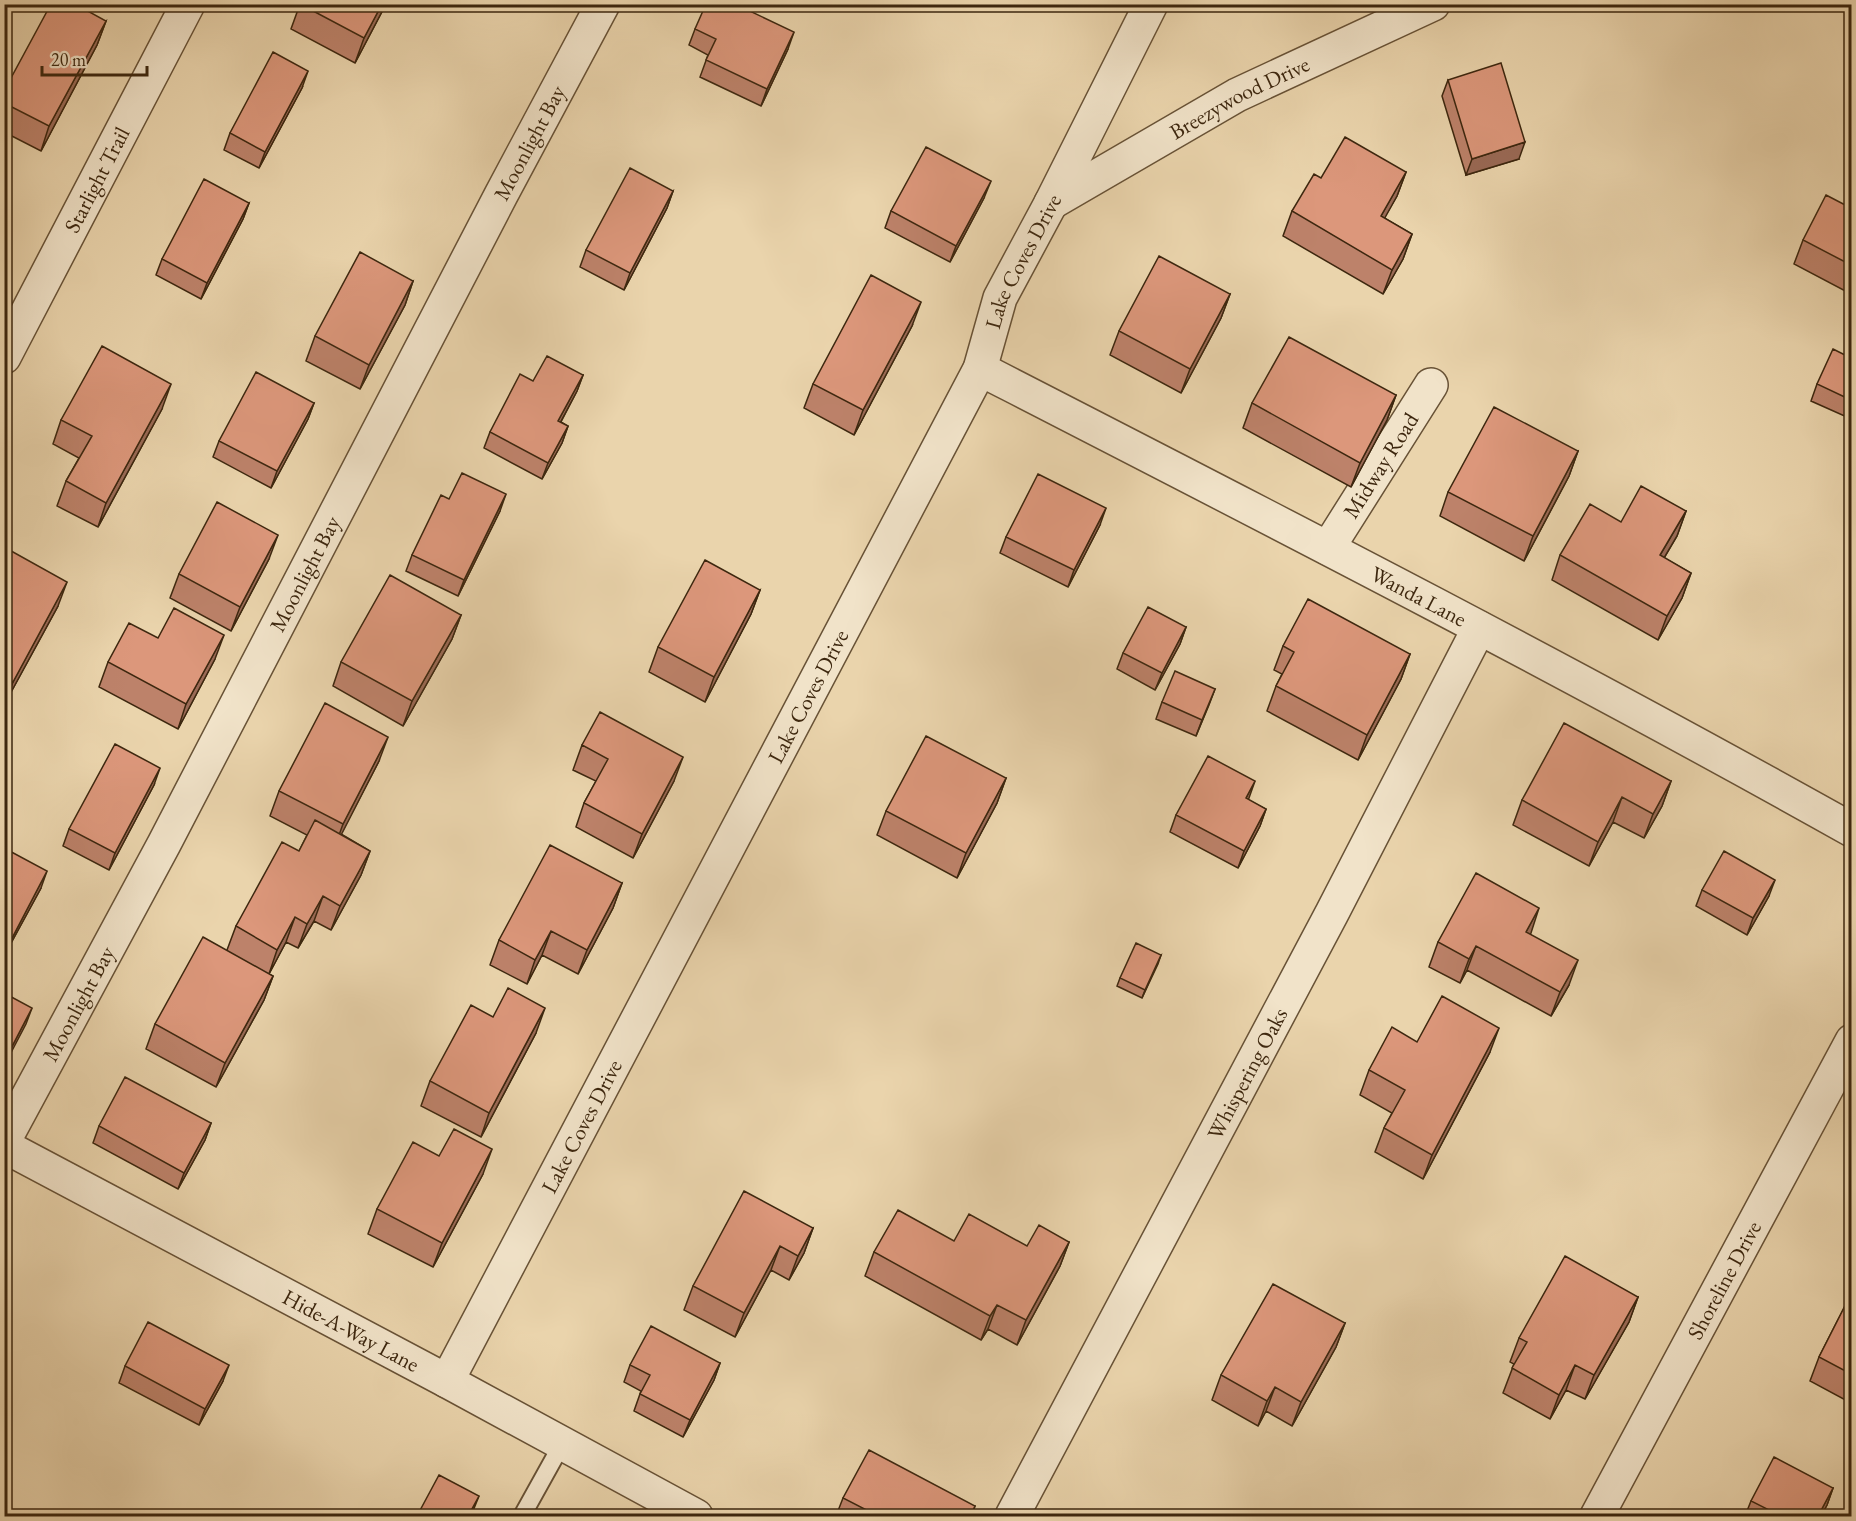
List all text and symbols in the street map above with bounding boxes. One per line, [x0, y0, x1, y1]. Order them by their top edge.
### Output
scale bar [42, 39, 147, 77]
text: 20 m [51, 48, 86, 71]
street label: Breezywood Drive [1164, 49, 1314, 146]
street label: Moonlight Bay [487, 80, 572, 206]
street label: Starlight Trail [57, 122, 136, 238]
street label: Lake Coves Drive [978, 189, 1068, 332]
street label: Midway Road [1337, 406, 1425, 524]
street label: Moonlight Bay [263, 511, 347, 637]
street label: Wanda Lane [1366, 559, 1472, 634]
street label: Lake Coves Drive [761, 624, 855, 768]
street label: Moonlight Bay [36, 941, 121, 1067]
street label: Whispering Oaks [1200, 1003, 1294, 1145]
street label: Lake Coves Drive [534, 1054, 629, 1198]
street label: Shoreline Drive [1681, 1215, 1768, 1345]
street label: Hide-A-Way Lane [277, 1282, 425, 1379]

